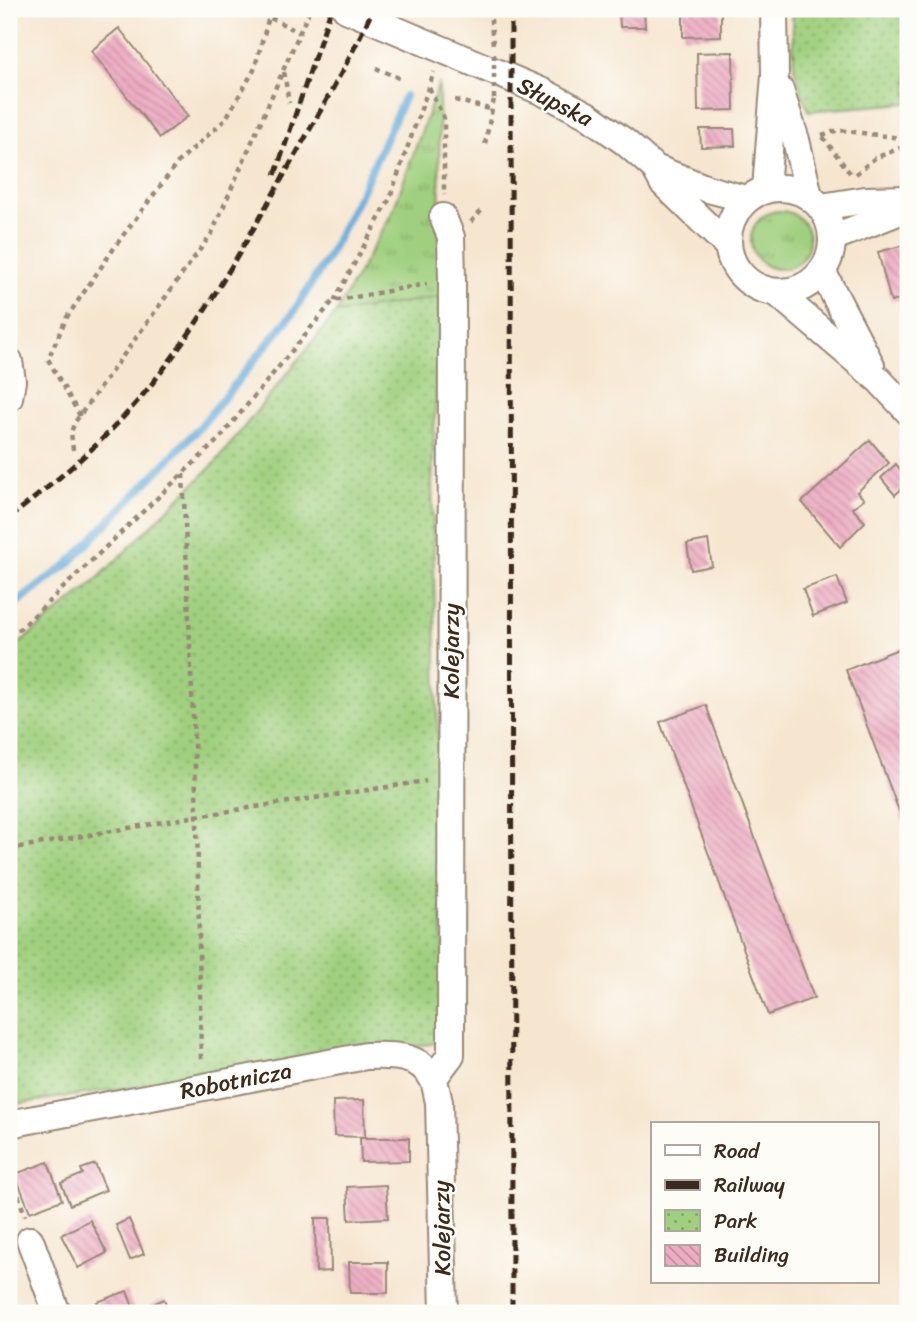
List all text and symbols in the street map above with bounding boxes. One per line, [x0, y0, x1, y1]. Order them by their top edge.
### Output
street label: Słupska [510, 65, 601, 139]
street label: Kolejarzy [431, 603, 472, 699]
street label: Robotnicza [177, 1050, 295, 1112]
legend [651, 1122, 878, 1284]
text: Road [714, 1132, 761, 1170]
text: Railway [714, 1166, 785, 1204]
street label: Kolejarzy [421, 1180, 463, 1276]
text: Park [714, 1202, 757, 1240]
text: Building [714, 1236, 790, 1274]

